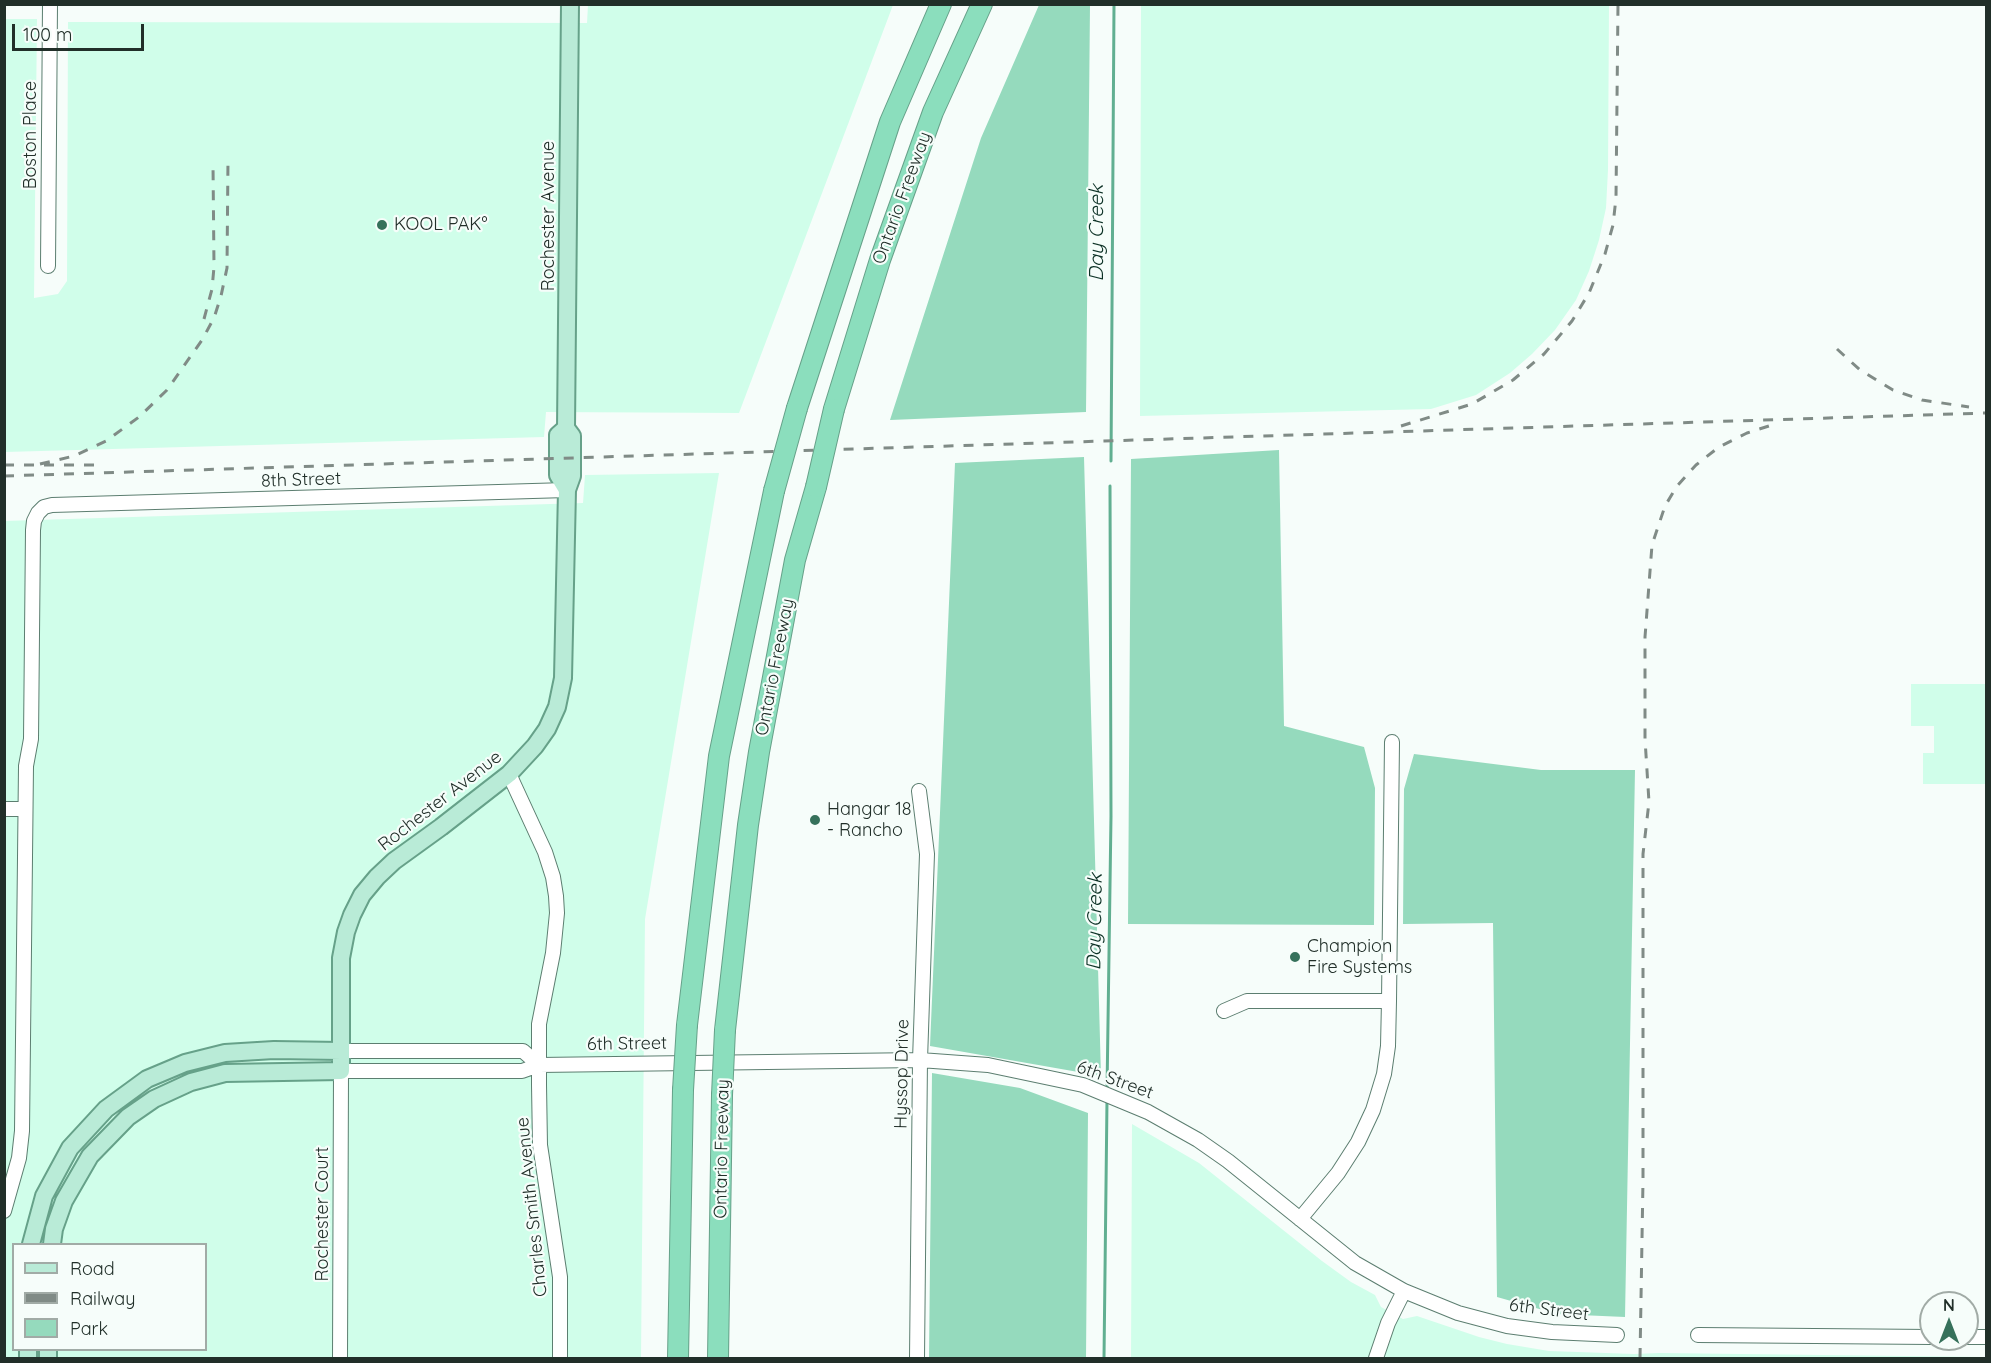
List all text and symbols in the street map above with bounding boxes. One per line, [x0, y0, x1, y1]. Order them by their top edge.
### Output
scale bar [15, 12, 147, 50]
text: 100 m [23, 23, 72, 46]
street label: Boston Place [20, 81, 42, 189]
street label: Ontario Freeway [868, 129, 936, 267]
street label: Rochester Avenue [538, 141, 560, 291]
water label: Day Creek [1085, 185, 1109, 281]
place label: KOOL PAK° [394, 214, 487, 236]
marker: KOOL PAK° [375, 218, 389, 232]
street label: 8th Street [261, 468, 341, 492]
street label: Ontario Freeway [751, 597, 799, 737]
street label: Rochester Avenue [374, 746, 506, 856]
place label: Hangar 18 - Rancho [827, 799, 912, 842]
marker: Hangar 18 - Rancho [808, 813, 822, 827]
water label: Day Creek [1082, 873, 1108, 971]
place label: Champion Fire Systems [1307, 936, 1412, 978]
marker: Champion Fire Systems [1288, 950, 1302, 964]
street label: Hyssop Drive [890, 1019, 914, 1129]
street label: 6th Street [587, 1033, 667, 1055]
street label: 6th Street [1074, 1056, 1156, 1104]
street label: Ontario Freeway [710, 1079, 734, 1219]
street label: Charles Smith Avenue [512, 1116, 552, 1298]
street label: Rochester Court [312, 1147, 334, 1281]
legend [12, 1243, 207, 1351]
text: Road [70, 1257, 115, 1280]
text: Railway [70, 1287, 136, 1310]
north arrow [1919, 1291, 1979, 1351]
street label: 6th Street [1508, 1294, 1590, 1326]
text: N [1943, 1295, 1955, 1315]
text: Park [70, 1317, 108, 1340]

